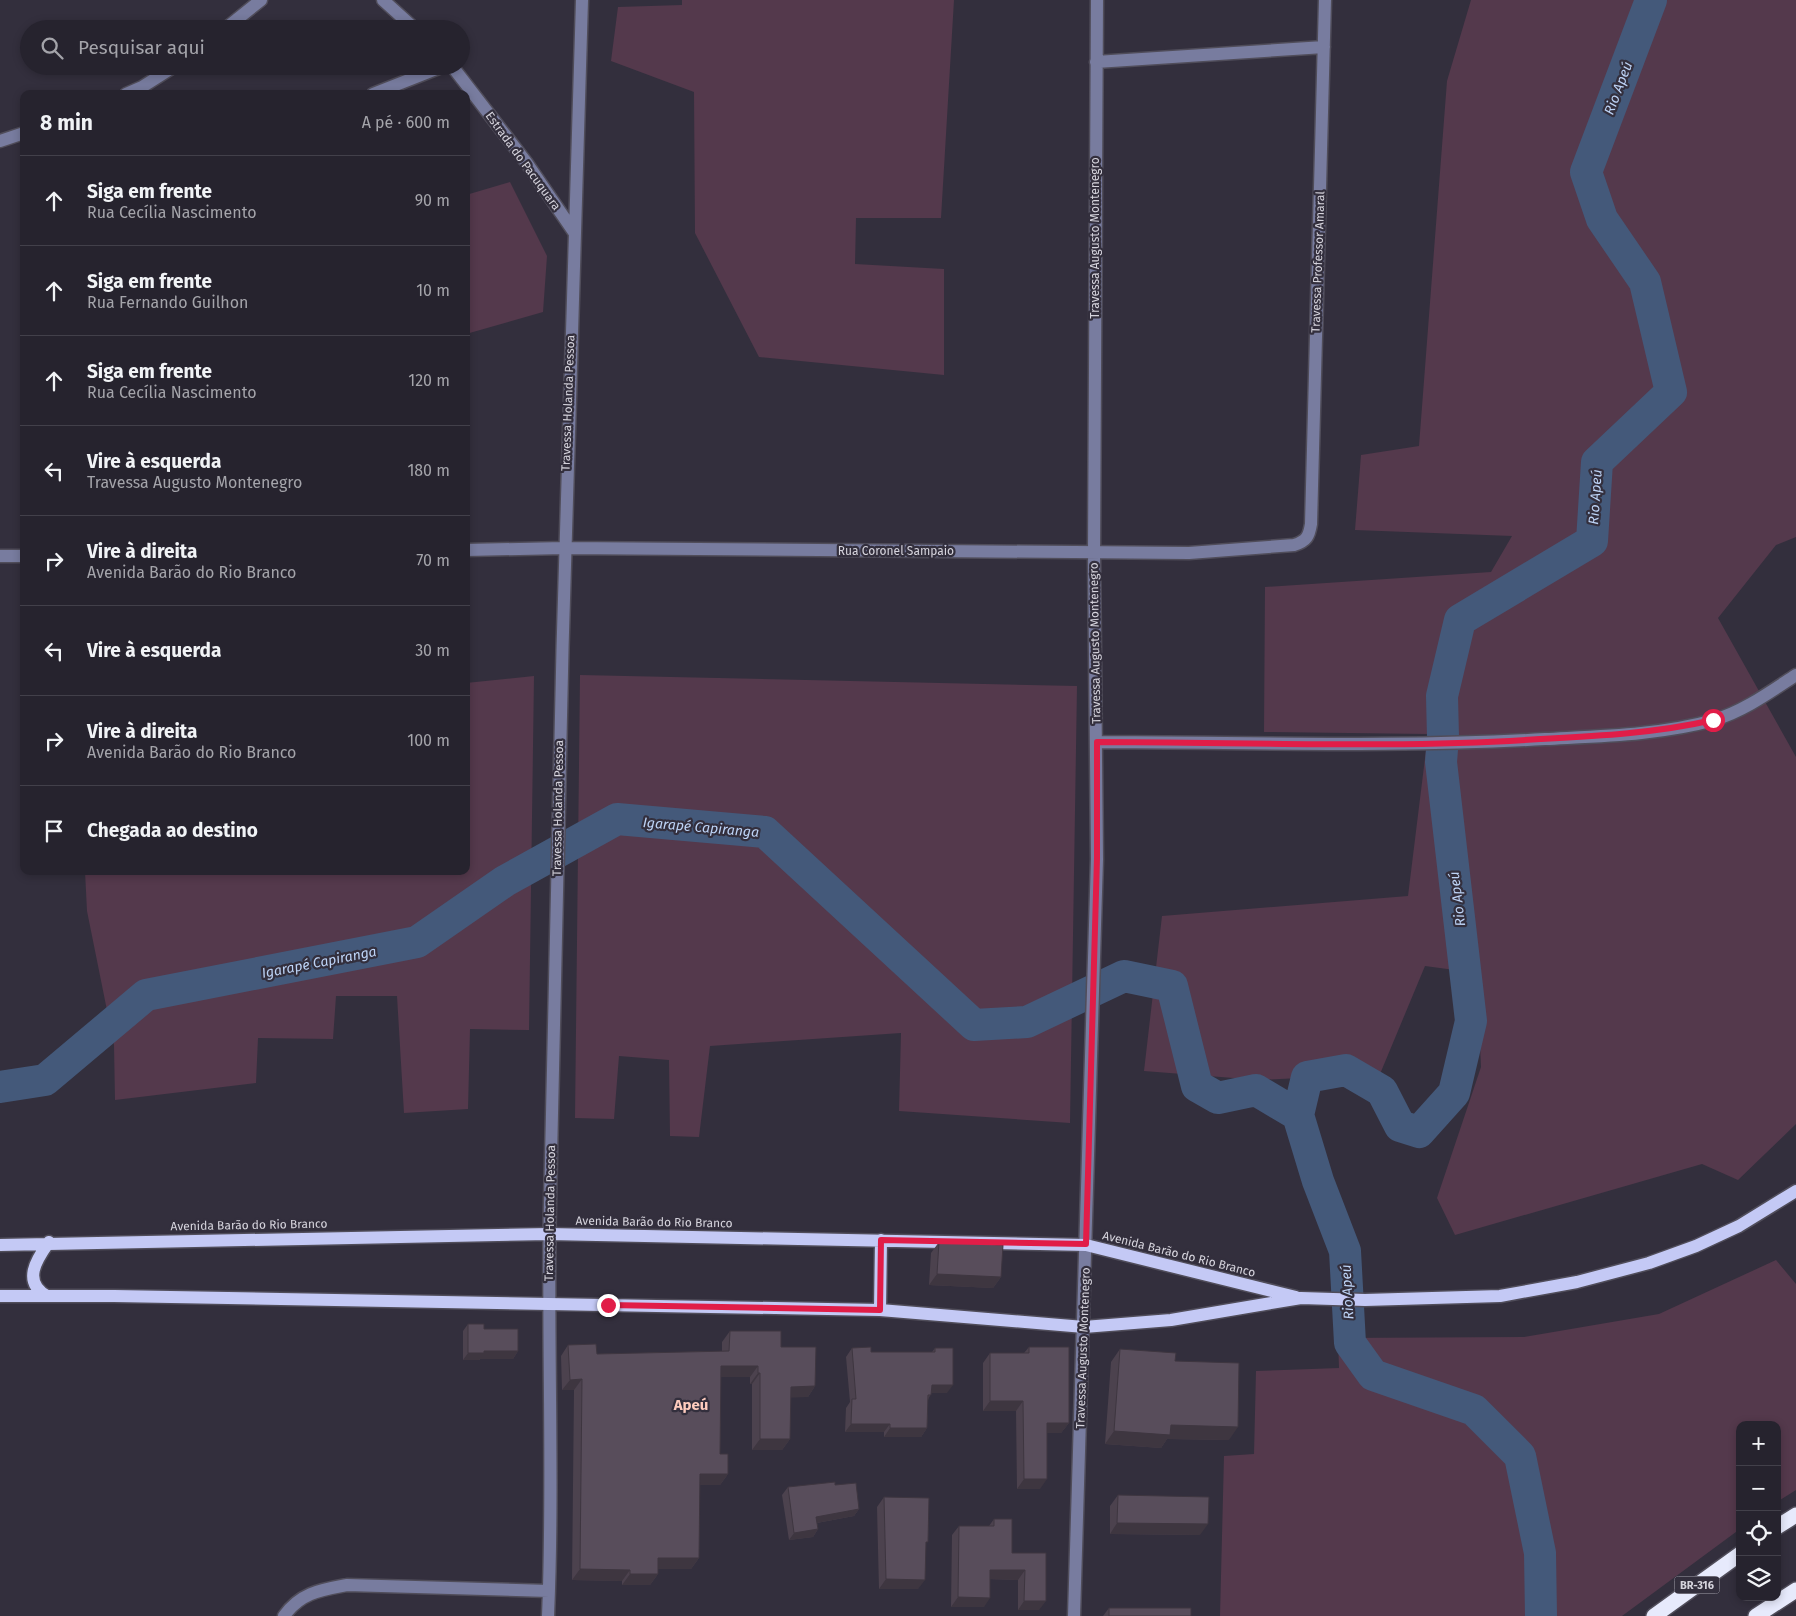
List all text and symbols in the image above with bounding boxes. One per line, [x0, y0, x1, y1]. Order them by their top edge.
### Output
search box [20, 20, 470, 75]
icon: search [38, 34, 66, 62]
text: Pesquisar aqui [78, 36, 205, 59]
water label: Rio Apeú [1601, 59, 1636, 117]
street label: Estrada do Pacuquara [483, 109, 563, 213]
text: 8 min [40, 110, 93, 136]
text: A pé · 600 m [362, 113, 450, 132]
street label: Travessa Augusto Montenegro [1088, 157, 1102, 319]
text: Siga em frente [87, 180, 212, 203]
icon: ahead [40, 187, 68, 215]
street label: Travessa Professor Amaral [1309, 190, 1327, 333]
text: 90 m [415, 191, 450, 210]
text: Rua Cecília Nascimento [87, 203, 257, 222]
text: Siga em frente [87, 270, 212, 293]
icon: ahead [40, 277, 68, 305]
text: 10 m [416, 281, 450, 300]
text: Rua Fernando Guilhon [87, 293, 248, 312]
street label: Travessa Holanda Pessoa [559, 335, 577, 471]
text: Siga em frente [87, 360, 212, 383]
icon: ahead [40, 367, 68, 395]
text: 120 m [408, 371, 450, 390]
text: Rua Cecília Nascimento [87, 383, 257, 402]
text: Vire à esquerda [87, 450, 221, 473]
icon: left [40, 457, 68, 485]
text: 180 m [407, 461, 450, 480]
water label: Rio Apeú [1585, 469, 1606, 525]
text: Travessa Augusto Montenegro [87, 473, 302, 492]
text: Vire à direita [87, 540, 197, 563]
street label: Rua Coronel Sampaio [838, 544, 954, 558]
icon: right [40, 547, 68, 575]
text: 70 m [416, 551, 450, 570]
street label: Travessa Augusto Montenegro [1087, 562, 1103, 724]
text: Avenida Barão do Rio Branco [87, 563, 296, 582]
icon: left [40, 637, 68, 665]
text: Vire à esquerda [87, 639, 221, 662]
text: 30 m [415, 641, 450, 660]
route start [1702, 709, 1725, 732]
text: Vire à direita [87, 720, 197, 743]
icon: right [40, 727, 68, 755]
text: 100 m [407, 731, 450, 750]
street label: Travessa Holanda Pessoa [550, 740, 566, 876]
text: Avenida Barão do Rio Branco [87, 743, 296, 762]
water label: Igarapé Capiranga [642, 814, 760, 841]
icon: arrive [40, 817, 68, 845]
text: Chegada ao destino [87, 819, 258, 842]
water label: Rio Apeú [1446, 870, 1469, 927]
water label: Igarapé Capiranga [260, 943, 378, 982]
street label: Travessa Holanda Pessoa [542, 1145, 558, 1281]
street label: Avenida Barão do Rio Branco [575, 1214, 733, 1230]
street label: Avenida Barão do Rio Branco [170, 1217, 328, 1233]
street label: Avenida Barão do Rio Branco [1101, 1228, 1257, 1280]
water label: Rio Apeú [1338, 1264, 1357, 1320]
street label: Travessa Augusto Montenegro [1073, 1267, 1093, 1429]
route end [597, 1294, 620, 1317]
district label: Apeú [673, 1396, 708, 1414]
map controls [1736, 1421, 1781, 1601]
button: + [1736, 1421, 1781, 1466]
button: − [1736, 1466, 1781, 1511]
button: locate [1736, 1511, 1781, 1556]
button: layers [1736, 1556, 1781, 1601]
road number: BR-316 [1674, 1576, 1720, 1594]

